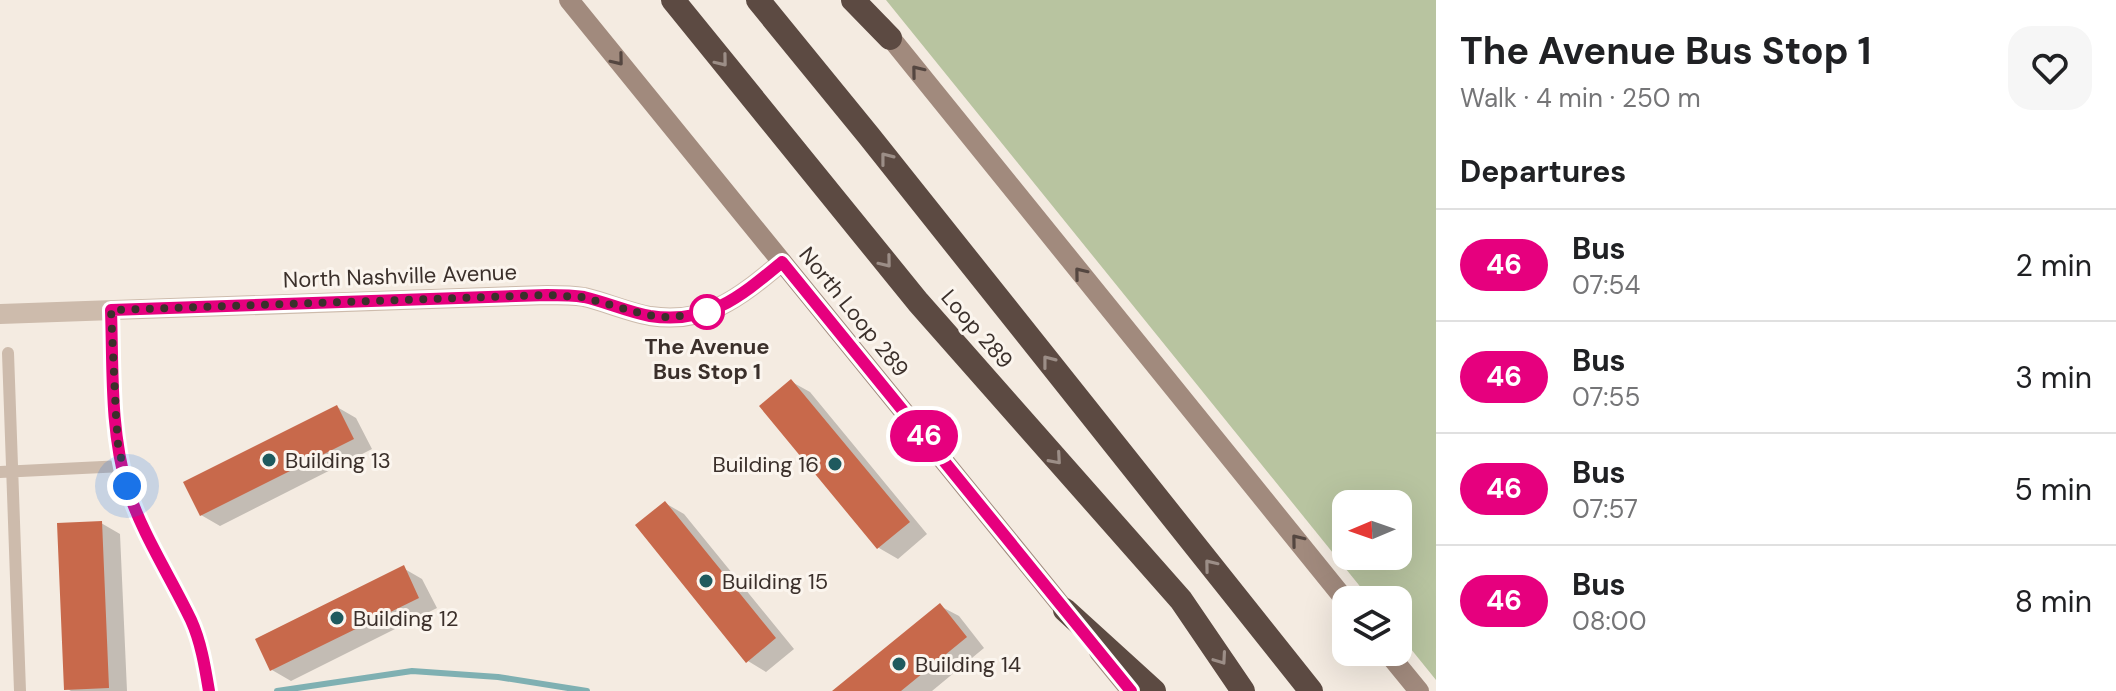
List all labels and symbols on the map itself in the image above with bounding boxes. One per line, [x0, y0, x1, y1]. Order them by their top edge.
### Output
one-way arrow [609, 51, 623, 66]
one-way arrow [712, 51, 727, 66]
one-way arrow [912, 66, 927, 80]
one-way arrow [881, 153, 896, 167]
street label: North Loop 289 [793, 241, 915, 383]
one-way arrow [876, 253, 891, 268]
street label: North Nashville Avenue [283, 257, 517, 295]
one-way arrow [1075, 268, 1090, 282]
street label: Loop 289 [935, 283, 1019, 375]
marker: The Avenue Bus Stop 1 [690, 295, 724, 329]
place label: The Avenue Bus Stop 1 [644, 332, 770, 386]
one-way arrow [1043, 355, 1057, 370]
line badge: 46 [888, 410, 960, 462]
place label: Building 13 [285, 446, 391, 475]
one-way arrow [1046, 449, 1061, 464]
place label: Building 16 [712, 450, 819, 479]
marker: Building 13 [260, 451, 278, 469]
marker: Building 16 [826, 455, 844, 473]
your location [107, 466, 147, 506]
north arrow [1332, 490, 1412, 570]
one-way arrow [1292, 535, 1307, 550]
one-way arrow [1205, 559, 1219, 574]
place label: Building 15 [722, 567, 828, 596]
marker: Building 15 [697, 572, 715, 590]
place label: Building 12 [353, 604, 458, 633]
marker: Building 12 [328, 609, 346, 627]
place label: Building 14 [915, 650, 1021, 679]
one-way arrow [1211, 651, 1226, 665]
marker: Building 14 [890, 655, 908, 673]

